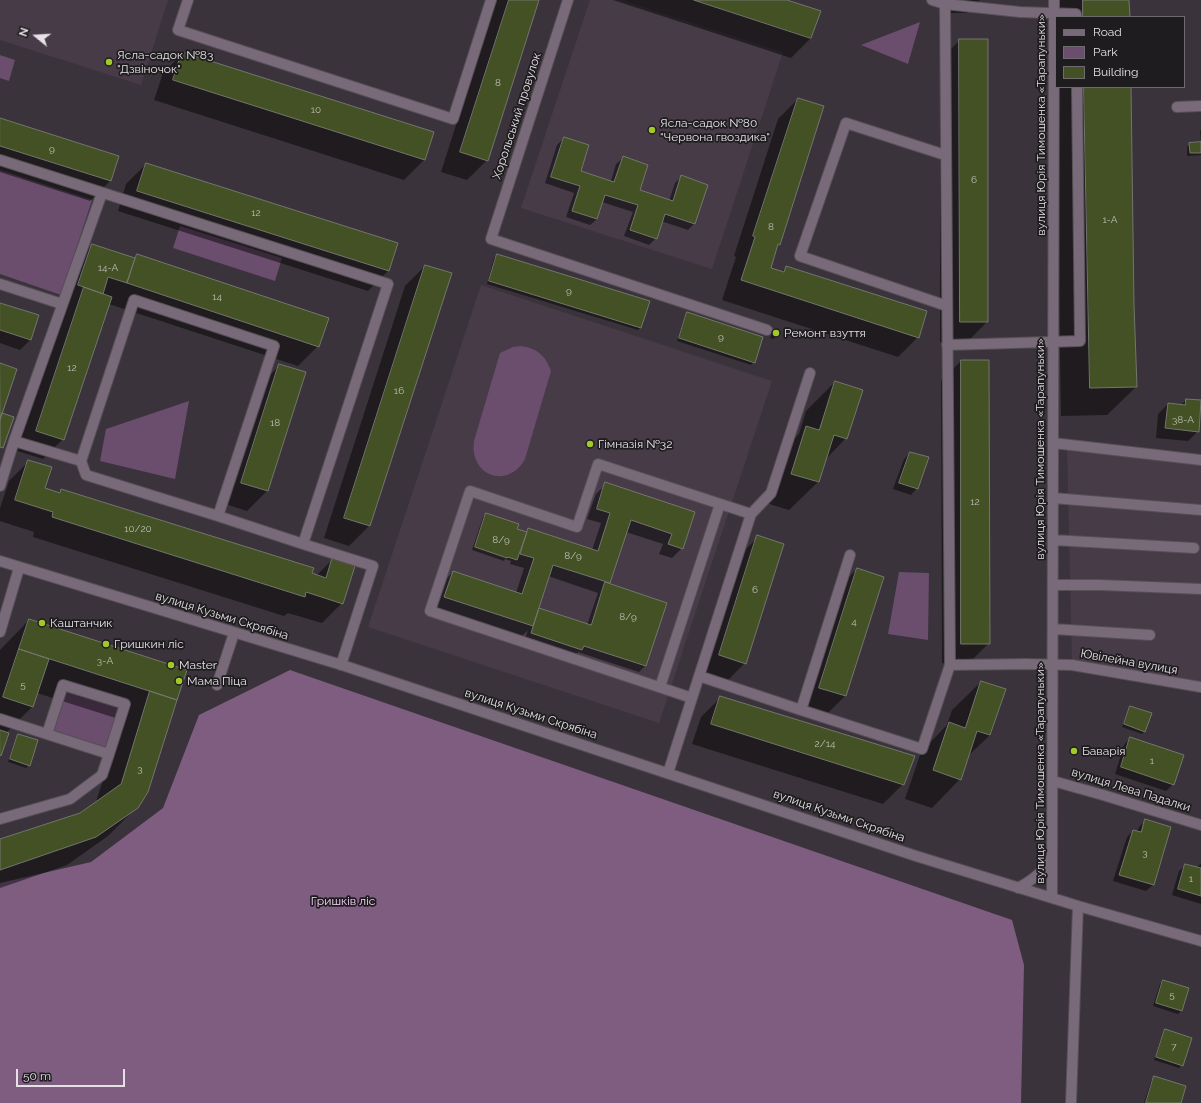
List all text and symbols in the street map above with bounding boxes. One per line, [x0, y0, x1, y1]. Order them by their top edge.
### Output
street label: вулиця Юрія Тимошенка «Тарапуньки» [1034, 14, 1048, 236]
north arrow [16, 16, 56, 56]
legend [1055, 16, 1185, 88]
text: Road [1093, 25, 1122, 39]
text: N [17, 26, 32, 38]
text: Park [1093, 45, 1118, 59]
place label: Ясла-садок №83 "Дзвіночок" [117, 48, 213, 76]
street label: Хорольський провулок [490, 51, 544, 181]
marker: Ясла-садок №83 "Дзвіночок" [104, 57, 114, 67]
text: Building [1093, 65, 1139, 79]
house number: 8 [495, 77, 501, 89]
house number: 10 [311, 104, 321, 116]
place label: Ясла-садок №80 "Червона гвоздика" [660, 116, 770, 144]
marker: Ясла-садок №80 "Червона гвоздика" [647, 125, 657, 135]
house number: 9 [49, 143, 55, 155]
house number: 6 [971, 174, 977, 186]
house number: 12 [251, 207, 261, 219]
house number: 1-А [1102, 214, 1118, 226]
house number: 8 [768, 221, 774, 233]
house number: 14-А [98, 262, 118, 274]
house number: 9 [566, 285, 572, 297]
house number: 14 [212, 291, 222, 303]
place label: Ремонт взуття [784, 326, 866, 340]
marker: Ремонт взуття [771, 328, 781, 338]
house number: 9 [718, 331, 724, 343]
street label: вулиця Юрія Тимошенка «Тарапуньки» [1033, 338, 1047, 560]
house number: 12 [67, 362, 77, 374]
house number: 16 [394, 385, 404, 397]
house number: 38-А [1172, 414, 1194, 426]
house number: 18 [270, 417, 280, 429]
place label: Гімназія №32 [598, 437, 673, 451]
marker: Гімназія №32 [585, 439, 595, 449]
house number: 12 [970, 496, 980, 508]
house number: 10/20 [124, 523, 152, 535]
house number: 8/9 [492, 534, 510, 546]
house number: 8/9 [564, 550, 582, 562]
house number: 6 [752, 584, 758, 596]
street label: вулиця Кузьми Скрябіна [154, 589, 290, 643]
house number: 8/9 [619, 611, 637, 623]
place label: Каштанчик [50, 616, 113, 630]
house number: 4 [851, 616, 857, 628]
marker: Каштанчик [37, 618, 47, 628]
place label: Гришкин ліс [114, 637, 184, 651]
marker: Гришкин ліс [101, 639, 111, 649]
street label: Ювілейна вулиця [1079, 646, 1179, 678]
house number: 3-А [97, 655, 113, 667]
place label: Master [179, 658, 217, 672]
marker: Master [166, 660, 176, 670]
street label: вулиця Юрія Тимошенка «Тарапуньки» [1033, 662, 1047, 884]
place label: Мама Піца [187, 674, 247, 688]
marker: Мама Піца [174, 676, 184, 686]
house number: 5 [20, 679, 26, 691]
street label: вулиця Кузьми Скрябіна [463, 686, 599, 742]
house number: 2/14 [815, 738, 835, 750]
place label: Баварія [1082, 744, 1126, 758]
marker: Баварія [1069, 746, 1079, 756]
house number: 1 [1150, 755, 1154, 767]
house number: 3 [137, 763, 143, 775]
street label: вулиця Лева Падалки [1070, 765, 1192, 815]
street label: вулиця Кузьми Скрябіна [771, 787, 907, 845]
house number: 3 [1142, 847, 1148, 859]
house number: 1 [1189, 873, 1193, 885]
park label: Гришків ліс [311, 894, 375, 908]
house number: 5 [1169, 989, 1175, 1001]
house number: 7 [1171, 1041, 1177, 1053]
scale bar [18, 1061, 127, 1087]
text: 50 m [23, 1069, 51, 1083]

